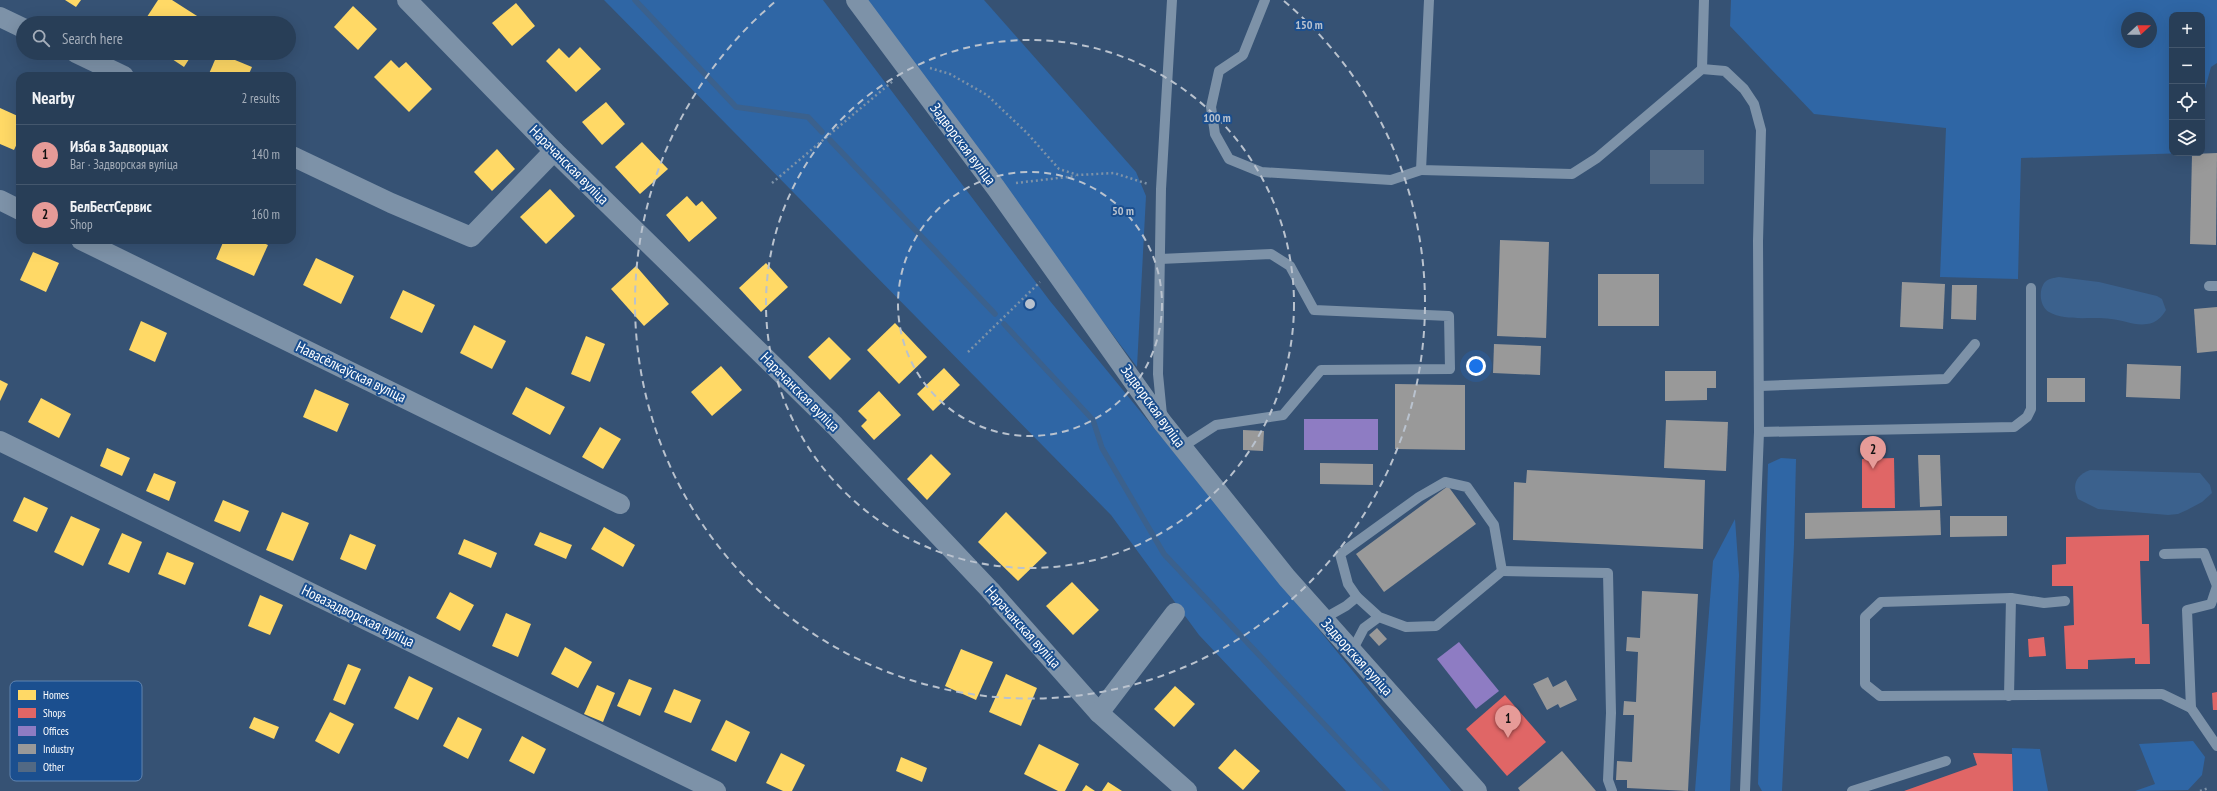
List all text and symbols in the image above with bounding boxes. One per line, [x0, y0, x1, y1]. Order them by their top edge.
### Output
north arrow [2121, 12, 2157, 48]
map controls [2169, 12, 2205, 156]
button: + [2169, 12, 2205, 48]
search box [16, 16, 296, 60]
text: 150 m [1295, 17, 1323, 32]
icon: search [30, 27, 52, 49]
text: Search here [62, 29, 123, 48]
button: − [2169, 48, 2205, 84]
button: locate [2169, 84, 2205, 120]
text: Nearby [32, 87, 75, 109]
text: 2 results [241, 90, 280, 107]
street label: Задворская вуліца [926, 99, 1000, 188]
text: 100 m [1203, 110, 1231, 125]
button: layers [2169, 120, 2205, 156]
street label: Нарачанская вуліца [526, 121, 613, 208]
text: Изба в Задворцах [70, 137, 168, 156]
text: 1 [42, 146, 48, 163]
text: 140 m [251, 146, 280, 163]
text: Bar · Задворская вуліца [70, 156, 178, 173]
text: БелБестСервис [70, 197, 152, 216]
text: 50 m [1112, 203, 1134, 218]
text: 2 [42, 206, 48, 223]
text: 160 m [251, 206, 280, 223]
text: Shop [70, 216, 93, 233]
centre of rings [1023, 297, 1037, 311]
street label: Навасёлкаўская вуліца [293, 337, 409, 406]
street label: Нарачанская вуліца [757, 348, 844, 435]
your location [1466, 356, 1486, 376]
street label: Задворская вуліца [1117, 361, 1190, 451]
pin: 2 [1860, 436, 1886, 469]
street label: Новазадворская вуліца [299, 580, 418, 651]
street label: Нарачанская вуліца [981, 581, 1065, 672]
street label: Задворская вуліца [1318, 614, 1397, 699]
legend [10, 681, 142, 781]
text: Homes [43, 688, 69, 702]
pin: 1 [1495, 705, 1521, 738]
text: Shops [43, 706, 66, 720]
text: Offices [43, 724, 69, 738]
text: Industry [43, 742, 75, 756]
text: Other [43, 760, 64, 774]

